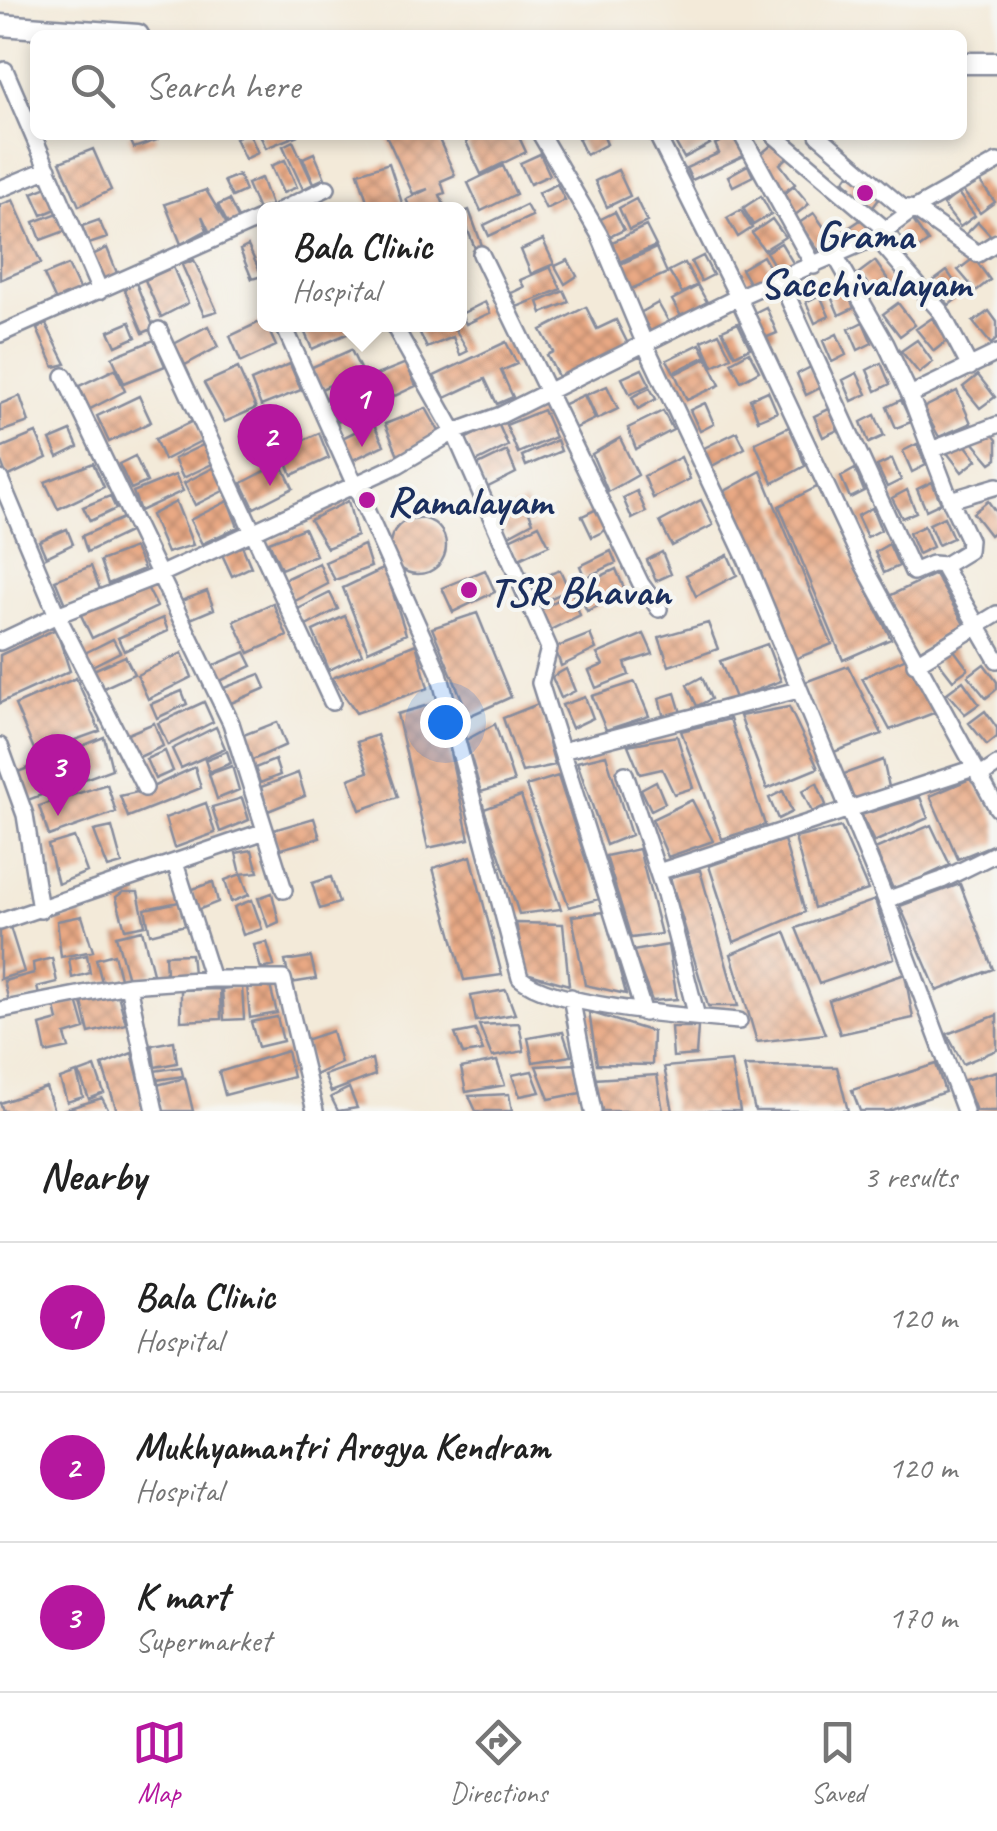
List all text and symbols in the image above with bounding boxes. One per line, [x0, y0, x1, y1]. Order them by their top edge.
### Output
search box [30, 30, 967, 140]
icon: search [65, 58, 120, 113]
text: Search here [145, 62, 300, 109]
marker: Grama Sacchivalayam [854, 182, 876, 204]
popup [257, 202, 467, 332]
place label: Grama Sacchivalayam [760, 209, 974, 310]
text: Bala Clinic [292, 223, 432, 270]
text: Hospital [292, 270, 379, 311]
pin: 1 [330, 364, 394, 447]
pin: 2 [238, 404, 302, 486]
place label: Ramalayam [387, 475, 555, 528]
marker: Ramalayam [356, 489, 378, 511]
place label: TSR Bhavan [489, 565, 673, 618]
marker: TSR Bhavan [458, 579, 480, 601]
your location [420, 697, 471, 748]
pin: 3 [26, 734, 90, 816]
text: Nearby [40, 1150, 146, 1203]
text: 3 results [863, 1156, 957, 1197]
text: Bala Clinic [135, 1273, 275, 1320]
text: 1 [65, 1297, 80, 1338]
text: 120 m [888, 1297, 957, 1338]
text: Hospital [135, 1320, 222, 1361]
text: Mukhyamantri Arogya Kendram [135, 1423, 550, 1470]
text: 2 [65, 1447, 80, 1488]
text: 120 m [888, 1447, 957, 1488]
text: Hospital [135, 1470, 222, 1511]
text: K mart [135, 1573, 228, 1620]
text: 3 [65, 1597, 80, 1638]
text: 170 m [888, 1597, 957, 1638]
text: Supermarket [135, 1620, 271, 1661]
tab: Map [132, 1715, 187, 1810]
tab: Directions [450, 1715, 547, 1810]
tab: Saved [810, 1715, 865, 1810]

